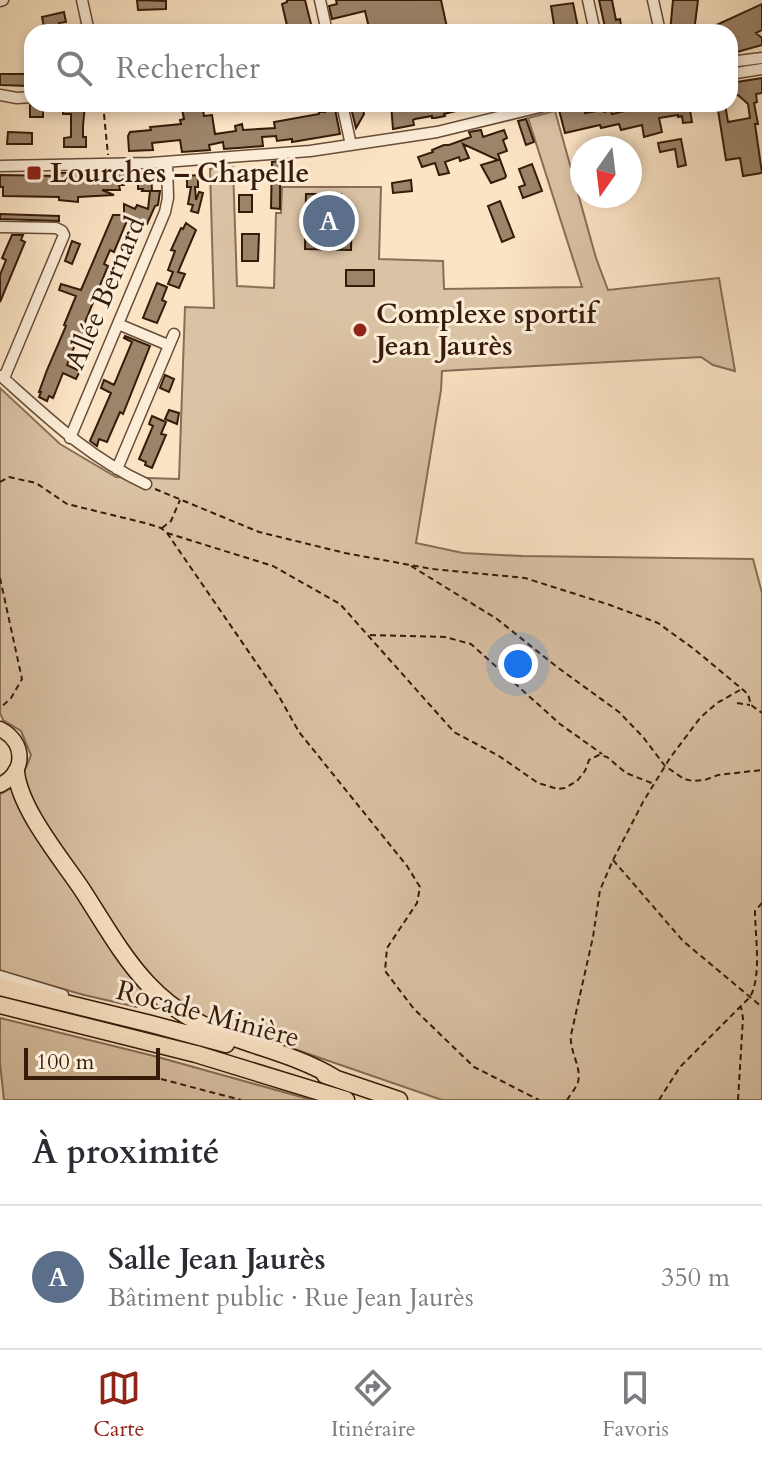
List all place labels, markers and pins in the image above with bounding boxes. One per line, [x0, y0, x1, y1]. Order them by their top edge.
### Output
place label: Lourches – Chapelle [50, 154, 309, 192]
marker: Lourches – Chapelle [25, 164, 43, 182]
pin: A [303, 191, 355, 251]
place label: Complexe sportif Jean Jaurès [372, 295, 601, 365]
marker: Complexe sportif Jean Jaurès [351, 321, 369, 339]

